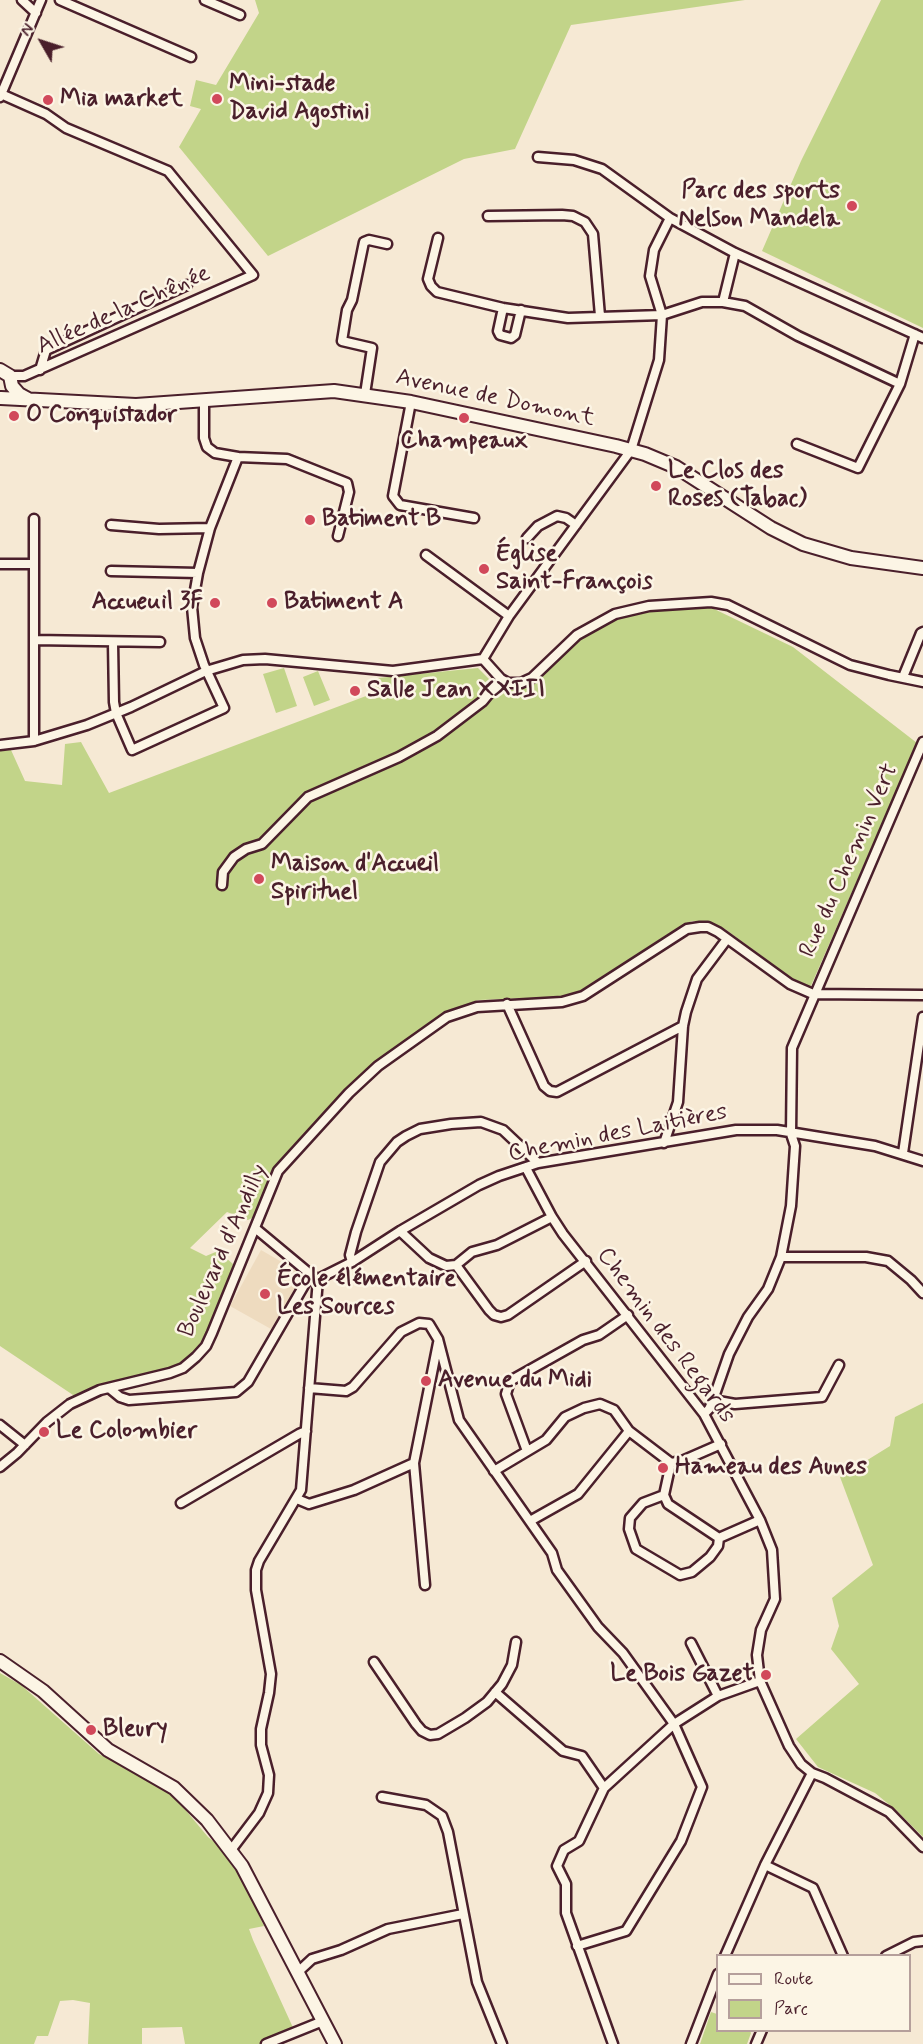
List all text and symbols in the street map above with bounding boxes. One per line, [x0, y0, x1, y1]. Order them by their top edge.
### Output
north arrow [12, 12, 72, 72]
text: N [16, 20, 39, 41]
place label: Mini-stade David Agostini [229, 71, 370, 127]
place label: Mia market [60, 86, 183, 114]
marker: Mini-stade David Agostini [210, 92, 224, 106]
marker: Mia market [41, 93, 55, 107]
place label: Parc des sports Nelson Mandela [679, 178, 840, 234]
marker: Parc des sports Nelson Mandela [845, 199, 859, 213]
street label: Allée de la Chênée [33, 260, 215, 362]
street label: Avenue de Domont [393, 364, 597, 434]
place label: O Conquistador [26, 402, 177, 430]
marker: O Conquistador [7, 409, 21, 423]
marker: Champeaux [457, 411, 471, 425]
place label: Champeaux [400, 428, 528, 456]
place label: Le Clos des Roses (Tabac) [668, 458, 807, 514]
marker: Le Clos des Roses (Tabac) [649, 479, 663, 493]
place label: Batiment B [322, 506, 441, 534]
marker: Batiment B [303, 513, 317, 527]
place label: Église Saint-François [496, 541, 653, 597]
marker: Église Saint-François [477, 562, 491, 576]
place label: Accueuil 3F [92, 589, 203, 617]
place label: Batiment A [284, 589, 404, 617]
marker: Accueuil 3F [208, 596, 222, 610]
marker: Batiment A [265, 596, 279, 610]
place label: Salle Jean XXIII [367, 677, 545, 705]
marker: Salle Jean XXIII [348, 684, 362, 698]
street label: Rue du Chemin Vert [794, 760, 906, 962]
place label: Maison d'Accueil Spirituel [271, 851, 439, 907]
marker: Maison d'Accueil Spirituel [252, 872, 266, 886]
street label: Chemin des Laitières [506, 1099, 730, 1169]
street label: Boulevard d'Andilly [173, 1160, 275, 1342]
street label: Chemin des Regards [589, 1242, 741, 1430]
place label: École élémentaire Les Sources [277, 1266, 456, 1322]
marker: École élémentaire Les Sources [258, 1287, 272, 1301]
place label: Avenue du Midi [438, 1367, 592, 1395]
marker: Avenue du Midi [419, 1374, 433, 1388]
place label: Le Colombier [56, 1418, 197, 1446]
marker: Le Colombier [37, 1425, 51, 1439]
place label: Hameau des Aunes [675, 1454, 867, 1482]
marker: Hameau des Aunes [656, 1461, 670, 1475]
place label: Le Bois Gazet [610, 1661, 754, 1689]
marker: Le Bois Gazet [759, 1668, 773, 1682]
place label: Bleury [103, 1716, 167, 1744]
marker: Bleury [84, 1723, 98, 1737]
legend [716, 1954, 911, 2032]
text: Route [774, 1967, 813, 1991]
text: Parc [774, 1997, 808, 2021]

